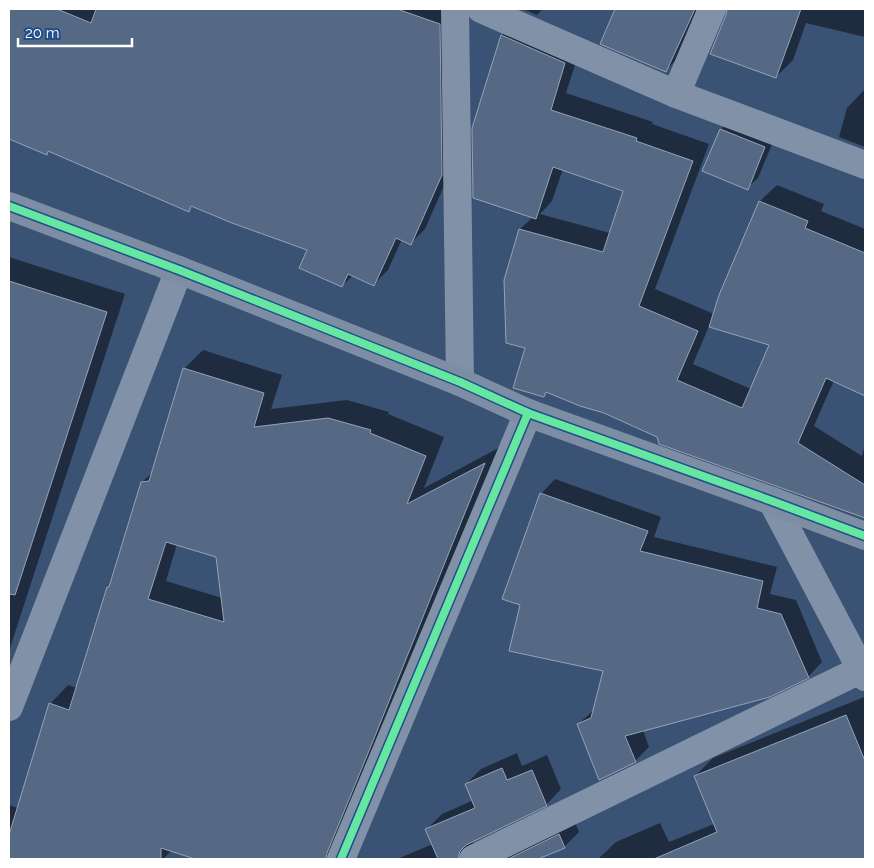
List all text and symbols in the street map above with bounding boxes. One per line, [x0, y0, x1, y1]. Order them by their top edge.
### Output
scale bar [18, 15, 131, 47]
text: 20 m [25, 24, 60, 42]

